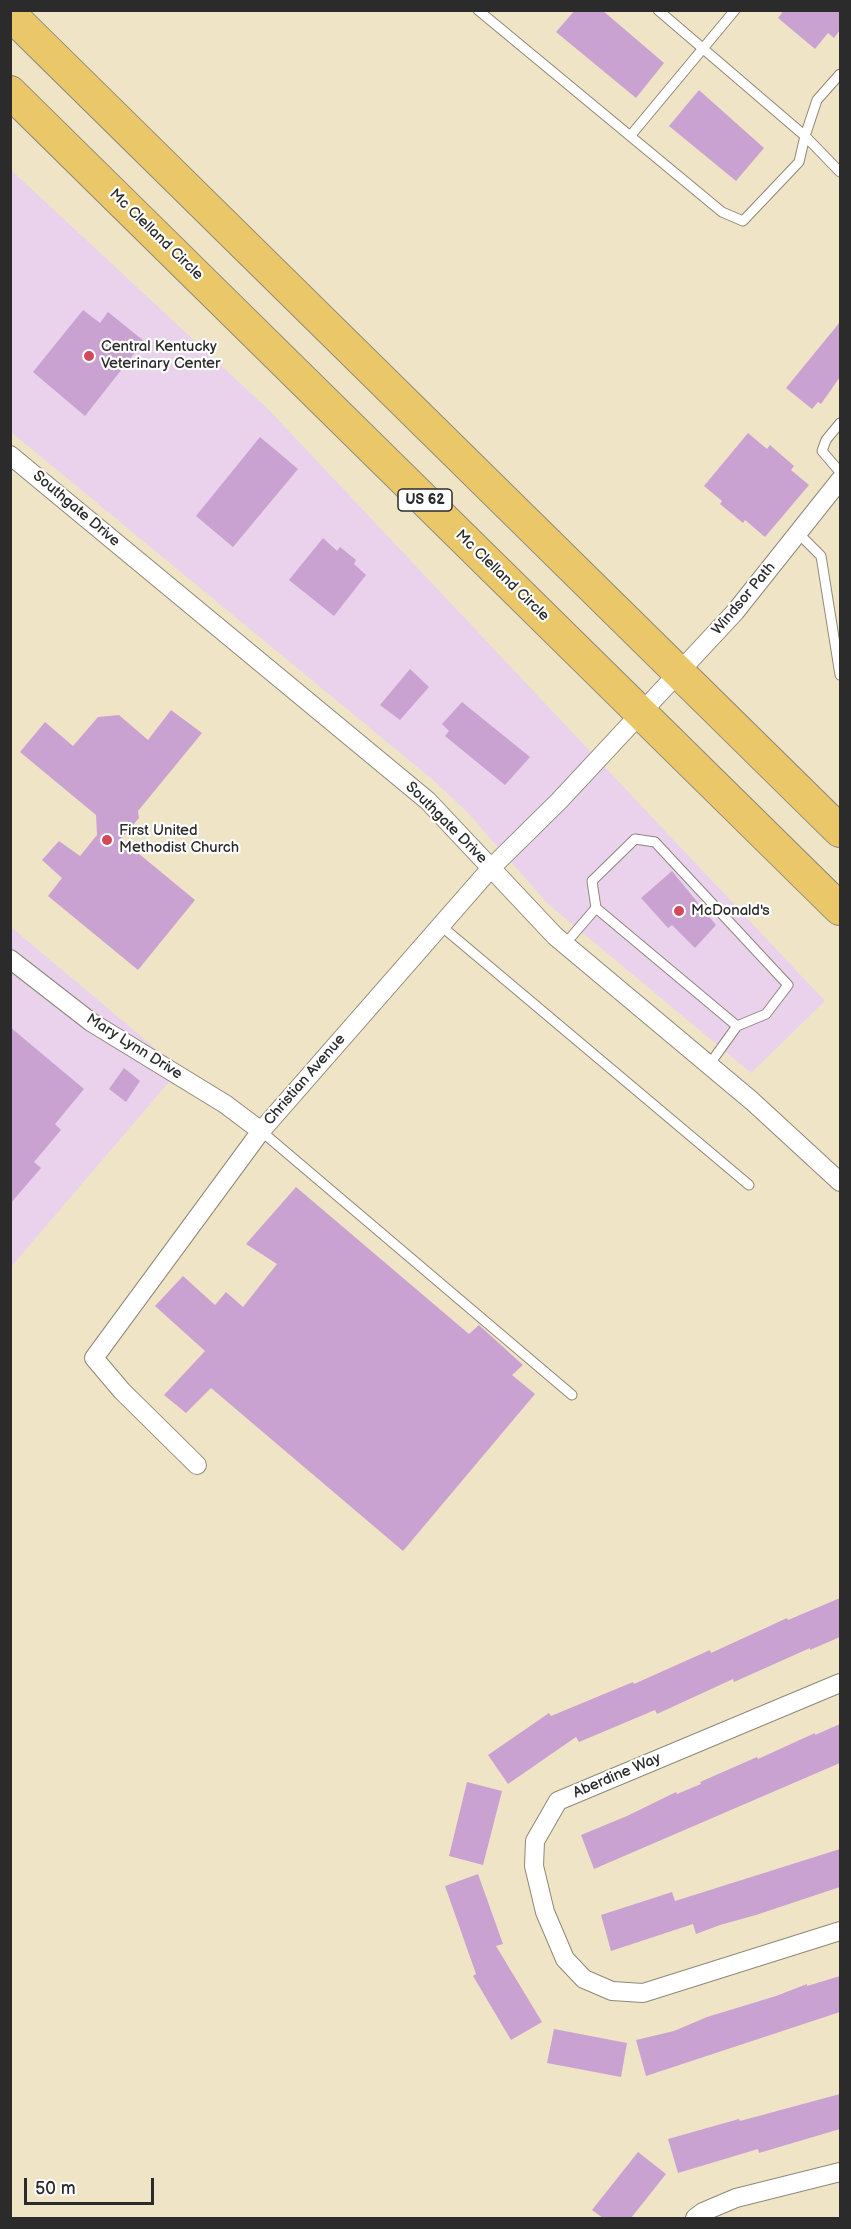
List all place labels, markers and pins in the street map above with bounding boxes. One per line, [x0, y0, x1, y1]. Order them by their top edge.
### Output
place label: Central Kentucky Veterinary Center [101, 338, 220, 373]
marker: Central Kentucky Veterinary Center [82, 349, 96, 363]
place label: First United Methodist Church [119, 822, 239, 857]
marker: First United Methodist Church [100, 833, 114, 847]
place label: McDonald's [691, 902, 770, 920]
marker: McDonald's [672, 904, 686, 918]

